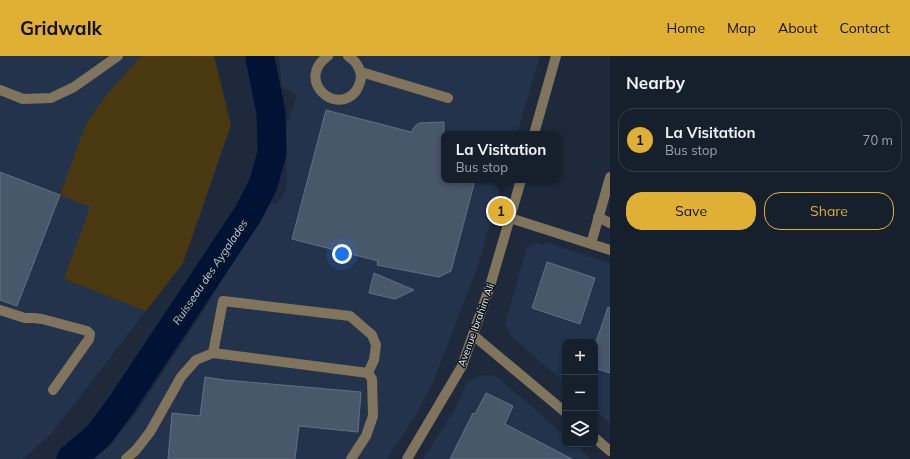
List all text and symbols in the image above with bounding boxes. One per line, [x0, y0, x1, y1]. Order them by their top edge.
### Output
text: Gridwalk [20, 16, 102, 40]
text: Home [666, 19, 705, 37]
text: Map [727, 19, 756, 37]
text: About [778, 19, 818, 37]
text: Contact [840, 19, 890, 37]
text: Nearby [626, 72, 685, 93]
text: La Visitation [665, 123, 755, 142]
popup [441, 131, 561, 183]
text: 1 [636, 132, 644, 148]
text: 70 m [863, 132, 893, 148]
text: La Visitation [456, 140, 546, 159]
text: Bus stop [665, 142, 717, 158]
text: Bus stop [456, 159, 508, 175]
button: Save [626, 192, 756, 230]
button: Share [764, 192, 894, 230]
pin: 1 [488, 196, 514, 226]
water label: Ruisseau des Aygalades [169, 216, 251, 327]
your location [332, 244, 352, 264]
street label: Avenue Ibrahim Ali [455, 282, 497, 368]
map controls [562, 339, 598, 447]
button: + [562, 339, 598, 375]
button: − [562, 375, 598, 411]
button: layers [562, 411, 598, 447]

